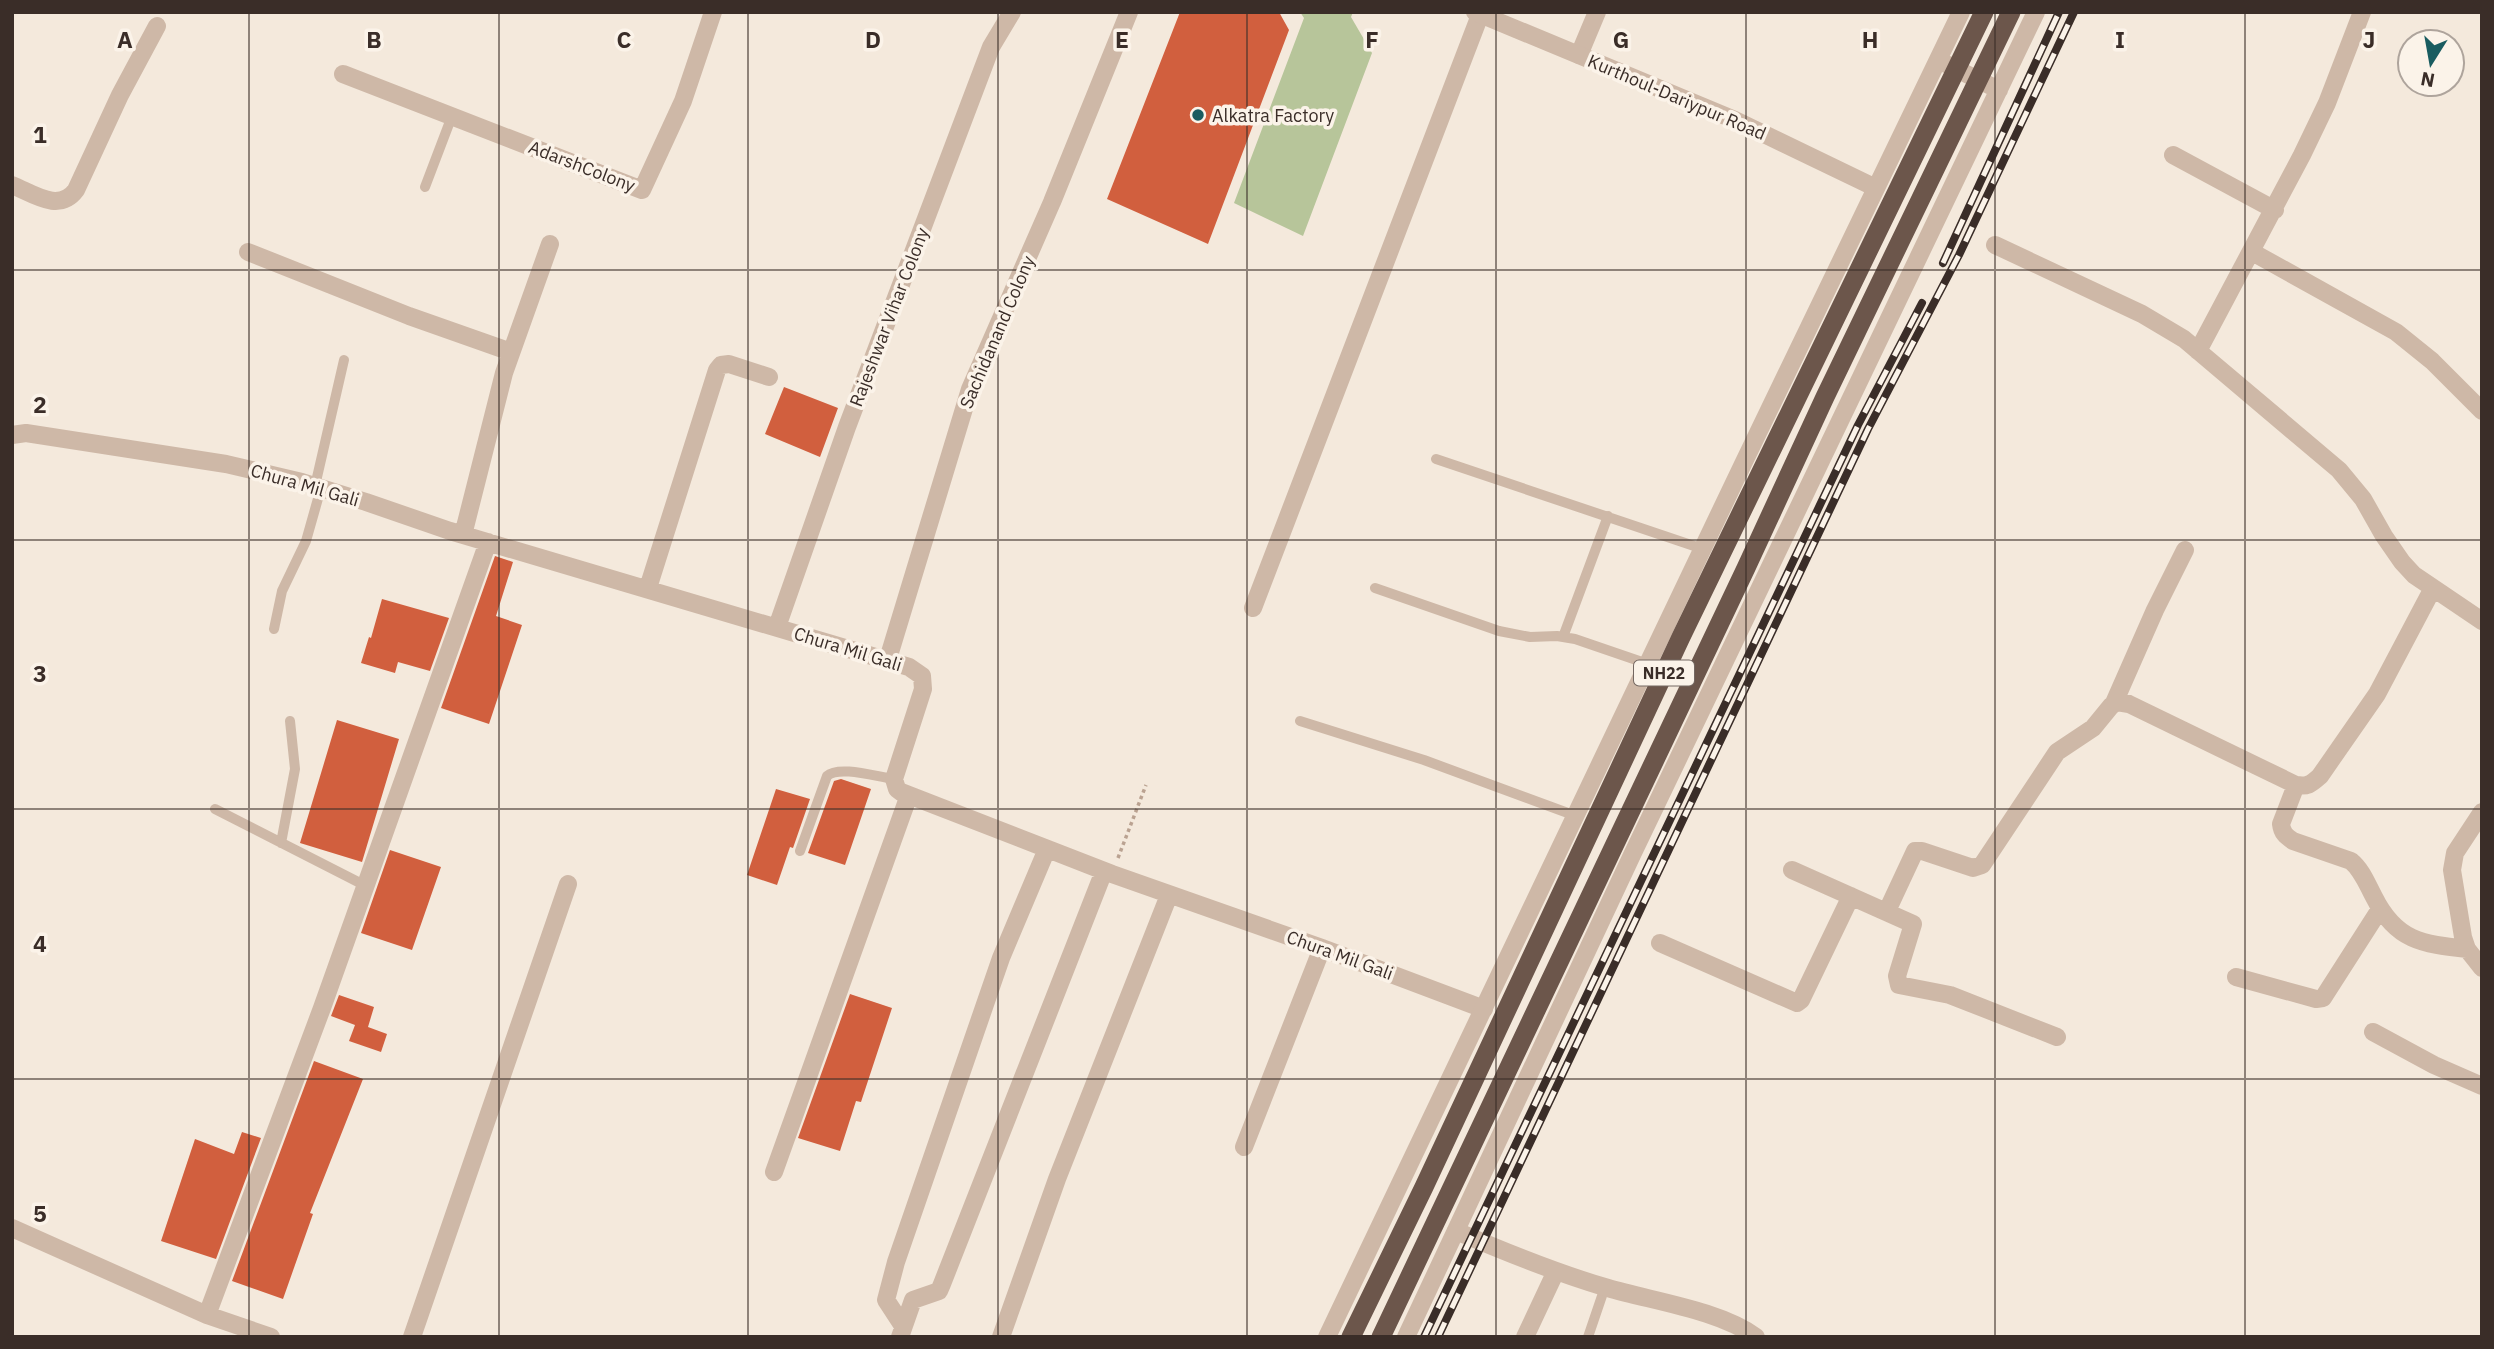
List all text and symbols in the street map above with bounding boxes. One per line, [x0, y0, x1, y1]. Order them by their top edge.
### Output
text: A [117, 24, 133, 54]
text: B [366, 24, 382, 54]
text: C [617, 24, 632, 54]
text: D [865, 24, 881, 54]
text: E [1115, 24, 1129, 54]
text: F [1365, 24, 1379, 54]
text: G [1613, 24, 1629, 54]
text: H [1862, 24, 1878, 54]
text: I [2115, 24, 2125, 54]
text: J [2363, 24, 2375, 54]
north arrow [2396, 28, 2466, 98]
street label: Kurthoul-Dariypur Road [1584, 49, 1770, 145]
text: N [2419, 67, 2437, 93]
place label: Alkatra Factory [1212, 104, 1334, 127]
marker: Alkatra Factory [1190, 107, 1206, 123]
text: 1 [33, 119, 47, 149]
street label: AdarshColony [525, 135, 639, 197]
street label: Rajeshwar Vihar Colony [844, 224, 934, 410]
street label: Sachidanand Colony [954, 252, 1040, 412]
text: 2 [33, 389, 47, 419]
street label: Chura Mil Gali [248, 459, 362, 511]
street label: Chura Mil Gali [791, 622, 905, 676]
text: 3 [33, 658, 47, 688]
road number: NH22 [1634, 660, 1694, 686]
street label: Chura Mil Gali [1284, 925, 1396, 985]
text: 4 [33, 928, 47, 958]
text: 5 [33, 1198, 47, 1228]

